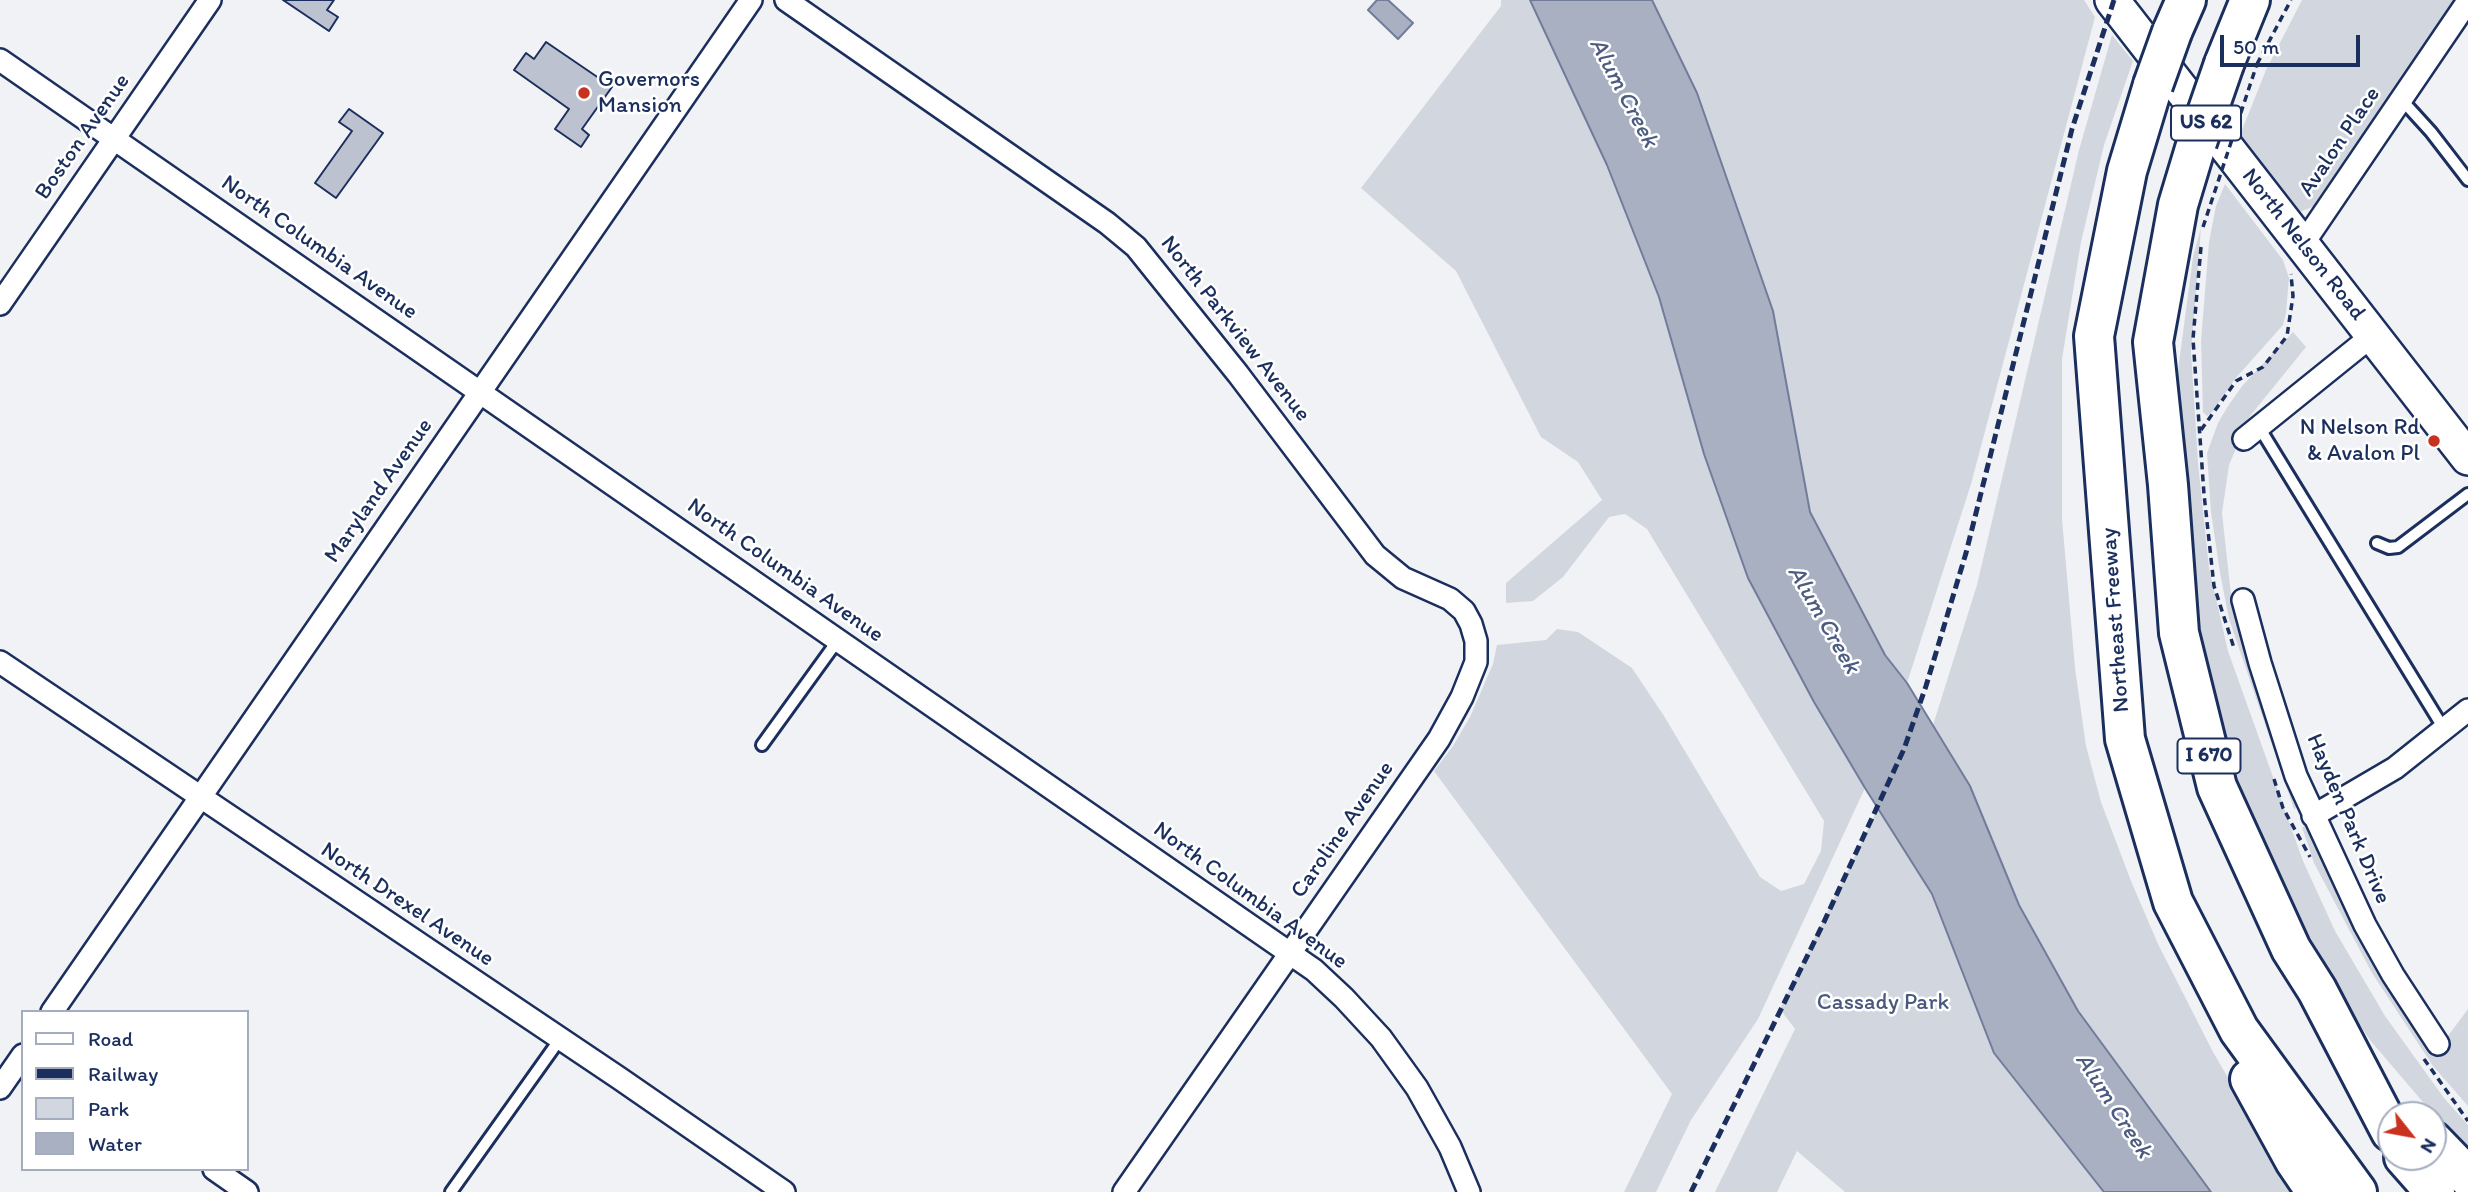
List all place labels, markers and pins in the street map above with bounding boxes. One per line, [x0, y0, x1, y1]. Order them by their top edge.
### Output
place label: Governors Mansion [598, 66, 700, 120]
marker: Governors Mansion [576, 85, 592, 101]
place label: N Nelson Rd & Avalon Pl [2300, 414, 2420, 468]
marker: N Nelson Rd & Avalon Pl [2426, 433, 2442, 449]

